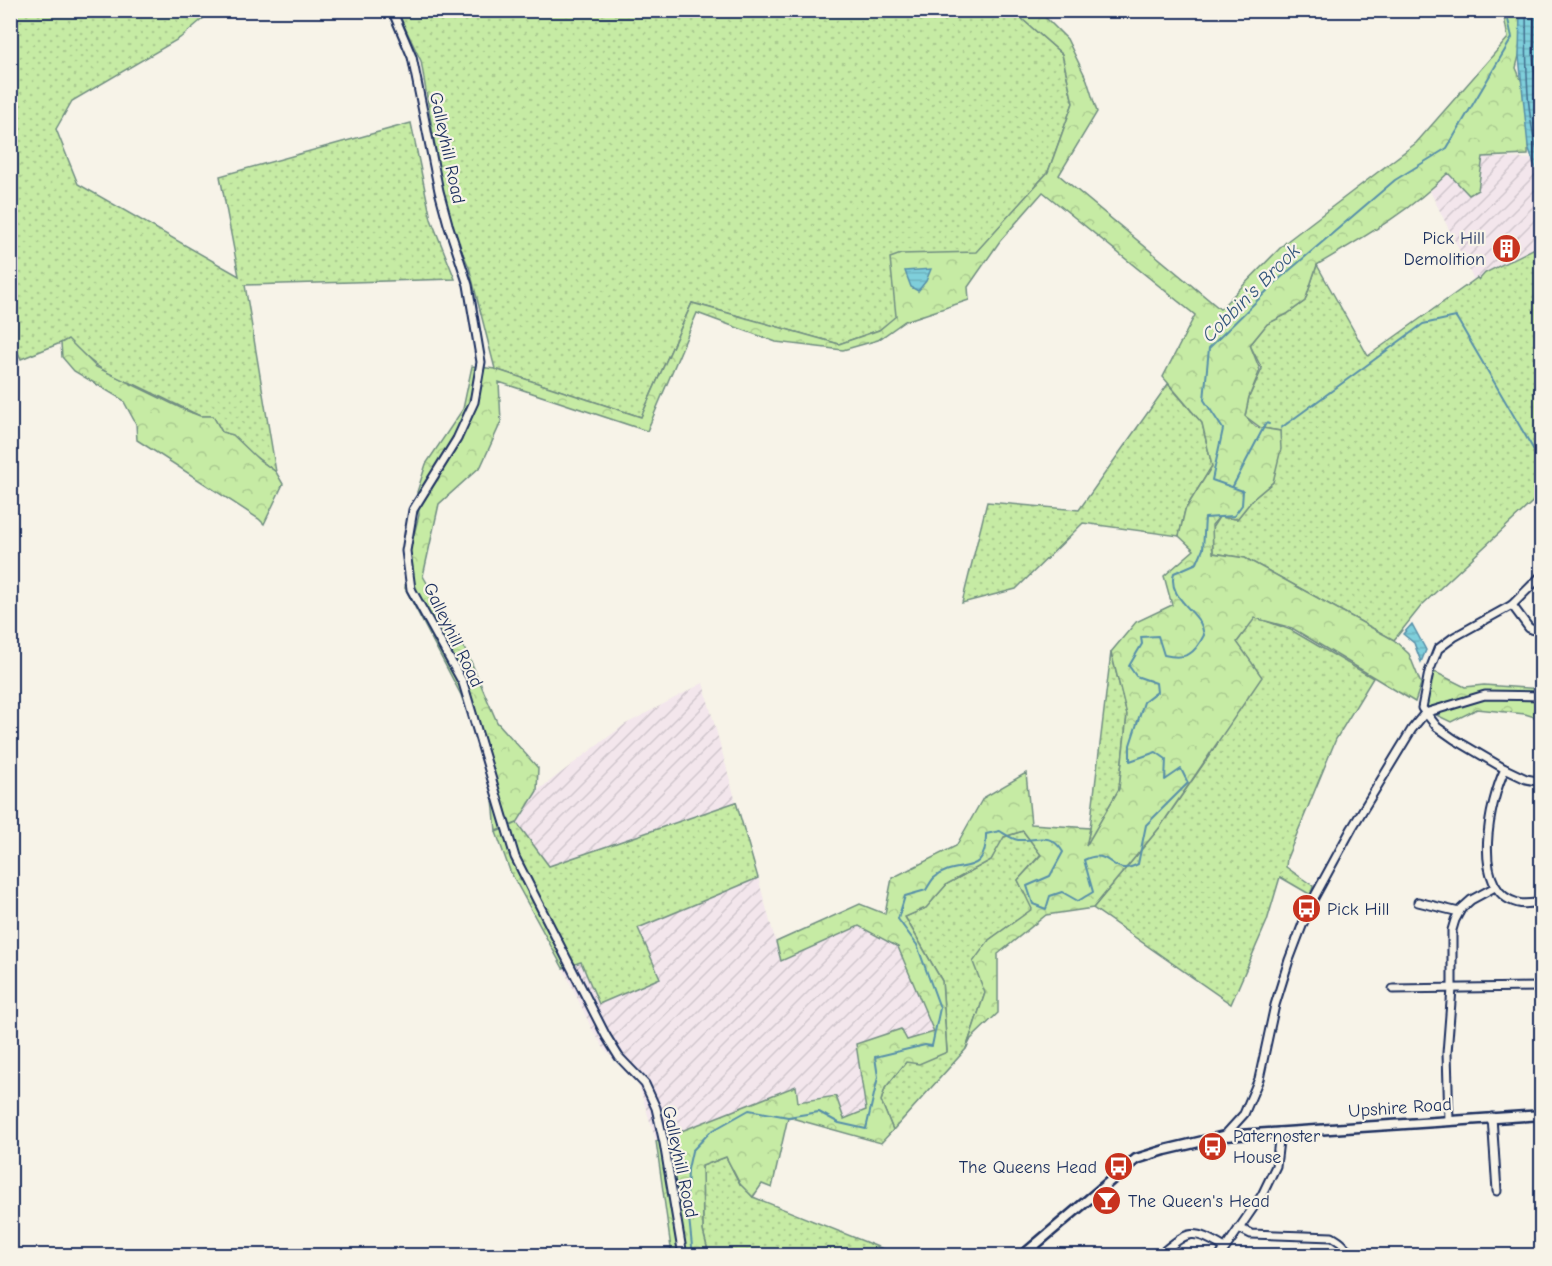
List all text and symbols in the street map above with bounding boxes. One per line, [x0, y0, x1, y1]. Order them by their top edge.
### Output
street label: Galleyhill Road [425, 90, 469, 206]
place label: Pick Hill Demolition [1404, 228, 1485, 270]
building icon: Pick Hill Demolition [1490, 232, 1522, 264]
water label: Cobbin's Brook [1197, 239, 1305, 347]
street label: Galleyhill Road [419, 579, 487, 691]
bus stop icon: Pick Hill [1290, 893, 1322, 925]
place label: Pick Hill [1327, 899, 1390, 920]
street label: Upshire Road [1347, 1094, 1453, 1122]
street label: Galleyhill Road [658, 1104, 702, 1220]
place label: Paternoster House [1233, 1126, 1321, 1168]
bus stop icon: Paternoster House [1196, 1130, 1228, 1162]
bus stop icon: The Queens Head [1102, 1151, 1134, 1183]
place label: The Queens Head [959, 1157, 1097, 1178]
bar icon: The Queen's Head [1091, 1185, 1123, 1217]
place label: The Queen's Head [1128, 1191, 1270, 1212]

